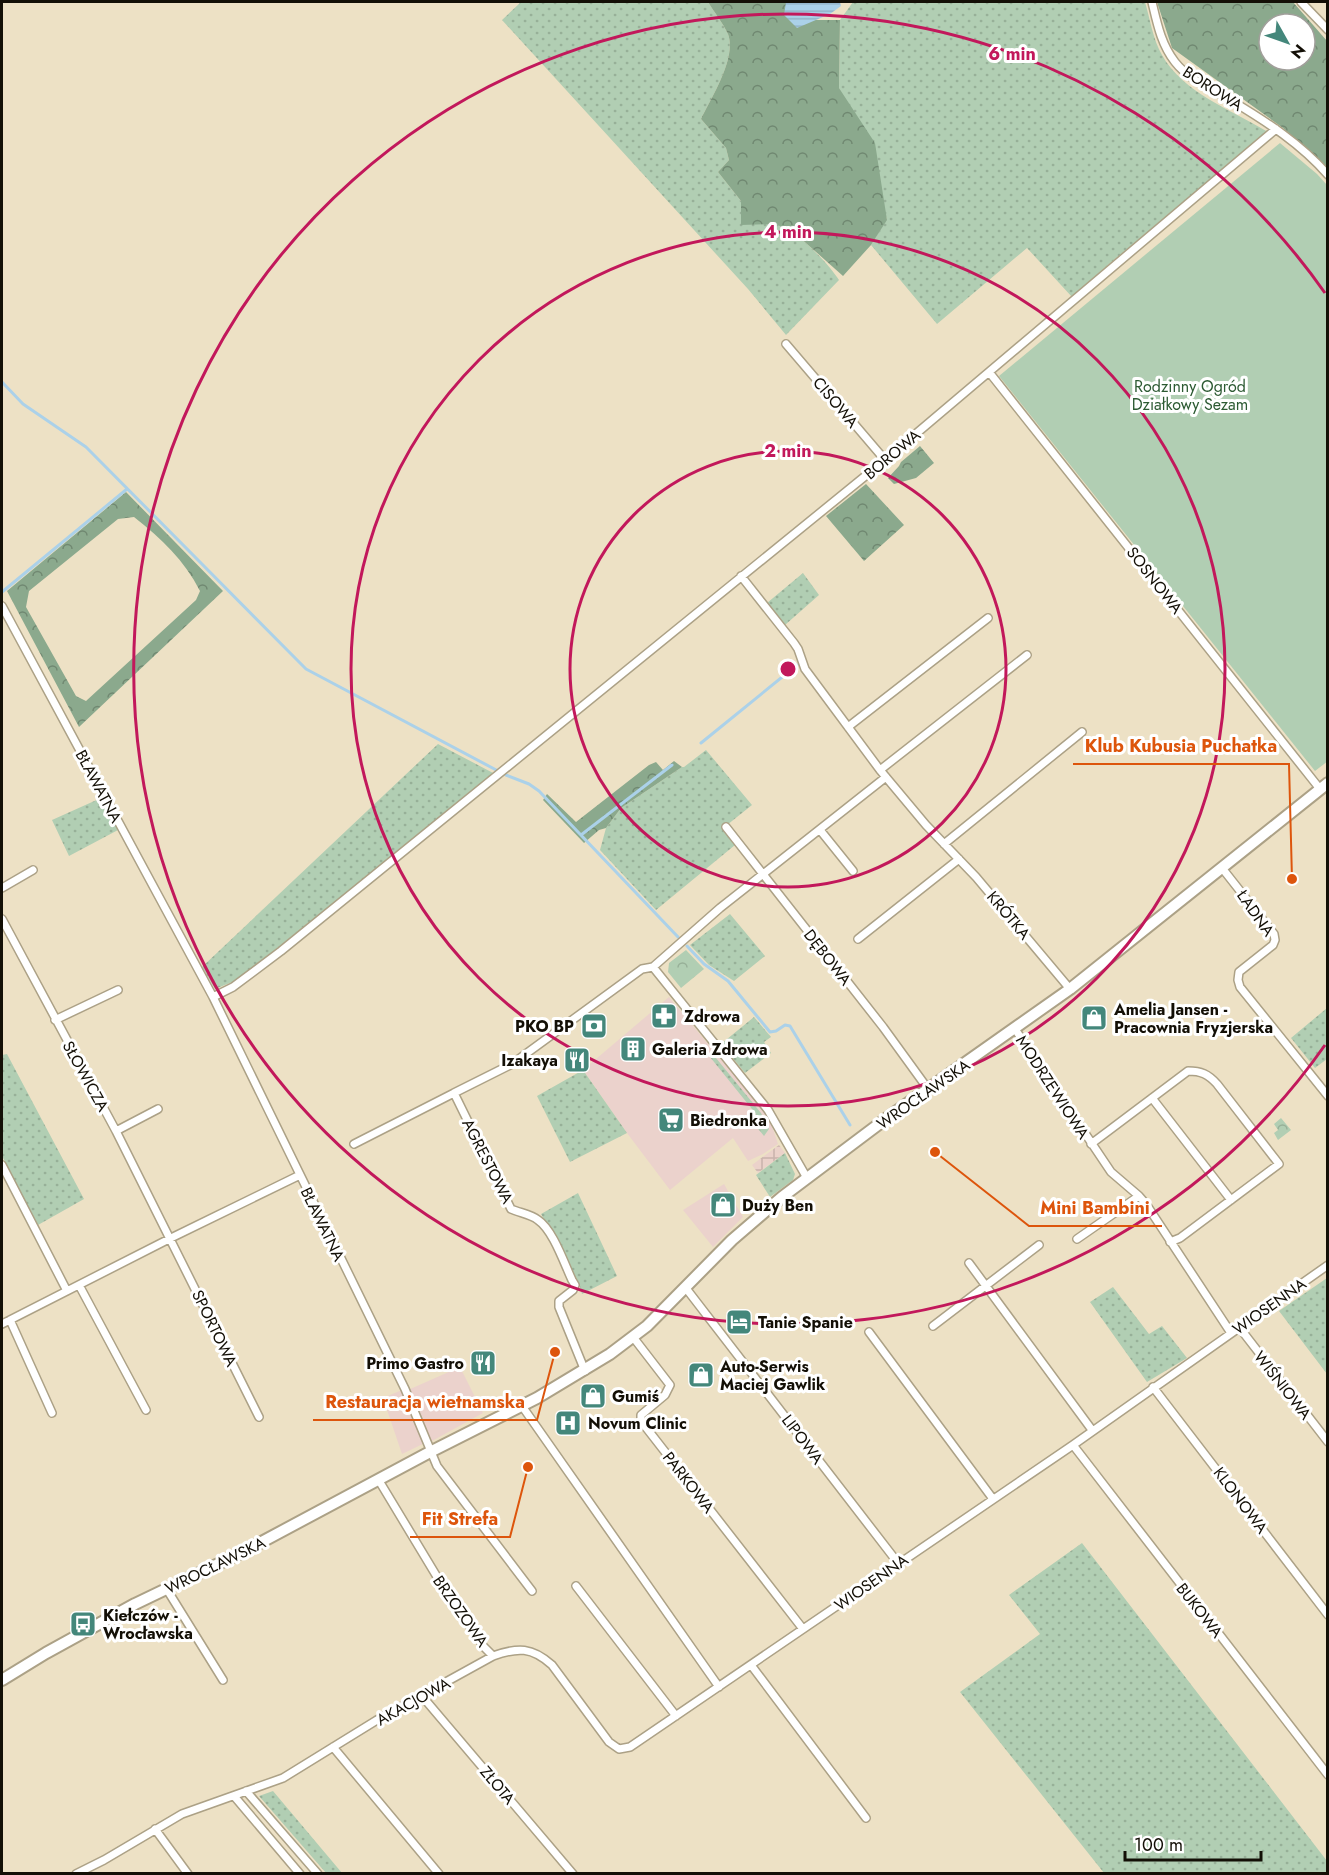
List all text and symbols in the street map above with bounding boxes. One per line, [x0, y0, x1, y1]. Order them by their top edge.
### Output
north arrow [1257, 12, 1317, 72]
text: N [1285, 39, 1311, 64]
text: 6 min [988, 41, 1036, 67]
street label: BOROWA [1178, 60, 1248, 117]
text: 4 min [764, 219, 812, 245]
street label: CISOWA [807, 372, 864, 433]
park label: Rodzinny Ogród Działkowy Sezam [1132, 375, 1248, 416]
street label: BOROWA [859, 424, 926, 485]
text: 2 min [764, 438, 812, 464]
street label: SOSNOWA [1121, 542, 1188, 619]
centre of rings [778, 659, 798, 679]
callout: Klub Kubusia Puchatka [1073, 728, 1289, 764]
text: Klub Kubusia Puchatka [1085, 733, 1277, 759]
street label: BŁAWATNA [70, 746, 128, 827]
street label: ŁADNA [1231, 885, 1280, 942]
street label: KRÓTKA [981, 886, 1036, 945]
street label: DĘBOWA [798, 924, 857, 991]
place label: Amelia Jansen - Pracownia Fryzjerska [1113, 998, 1273, 1039]
pharmacy icon: Zdrowa [649, 1001, 679, 1031]
shop icon: Amelia Jansen - Pracownia Fryzjerska [1079, 1003, 1109, 1033]
place label: Zdrowa [684, 1005, 740, 1028]
bank icon: PKO BP [579, 1011, 609, 1041]
place label: PKO BP [515, 1015, 574, 1038]
street label: MODRZEWIOWA [1010, 1031, 1095, 1144]
building icon: Galeria Zdrowa [618, 1034, 648, 1064]
street label: SŁOWICZA [57, 1037, 115, 1116]
place label: Galeria Zdrowa [652, 1038, 768, 1061]
restaurant icon: Izakaya [562, 1045, 592, 1075]
place label: Izakaya [501, 1049, 558, 1072]
street label: WROCŁAWSKA [872, 1053, 975, 1135]
supermarket icon: Biedronka [656, 1105, 686, 1135]
place label: Biedronka [690, 1109, 767, 1132]
street label: AGRESTOWA [456, 1115, 519, 1208]
street label: BŁAWATNA [295, 1183, 351, 1265]
shop icon: Duży Ben [708, 1190, 738, 1220]
callout: Mini Bambini [1029, 1190, 1162, 1226]
place label: Duży Ben [742, 1194, 813, 1217]
text: Mini Bambini [1040, 1195, 1150, 1221]
street label: WIOSENNA [1228, 1272, 1311, 1340]
street label: SPORTOWA [186, 1286, 243, 1371]
hotel icon: Tanie Spanie [724, 1307, 754, 1337]
place label: Tanie Spanie [758, 1311, 853, 1334]
street label: WIŚNIOWA [1248, 1346, 1317, 1425]
restaurant icon: Primo Gastro [468, 1348, 498, 1378]
place label: Primo Gastro [366, 1352, 464, 1375]
place label: Auto-Serwis Maciej Gawlik [719, 1355, 826, 1396]
shop icon: Auto-Serwis Maciej Gawlik [686, 1360, 716, 1390]
shop icon: Gumiś [578, 1381, 608, 1411]
callout: Restauracja wietnamska [313, 1384, 537, 1420]
place label: Gumiś [612, 1385, 659, 1408]
text: Restauracja wietnamska [325, 1389, 525, 1415]
hospital icon: Novum Clinic [553, 1408, 583, 1438]
street label: LIPOWA [776, 1410, 829, 1469]
place label: Novum Clinic [588, 1412, 687, 1435]
street label: PARKOWA [657, 1447, 720, 1518]
street label: KLONOWA [1208, 1462, 1273, 1539]
callout: Fit Strefa [410, 1501, 510, 1537]
text: Fit Strefa [422, 1506, 498, 1532]
street label: WROCŁAWSKA [161, 1531, 270, 1600]
street label: WIOSENNA [830, 1548, 913, 1616]
street label: BRZOZOWA [427, 1571, 494, 1652]
street label: BUKOWA [1171, 1578, 1229, 1643]
place label: Kiełczów - Wrocławska [103, 1604, 193, 1645]
bus stop icon: Kiełczów - Wrocławska [68, 1609, 98, 1639]
street label: AKACJOWA [372, 1671, 455, 1731]
street label: ZŁOTA [475, 1761, 521, 1810]
scale bar [1125, 1824, 1262, 1862]
text: 100 m [1134, 1832, 1183, 1858]

